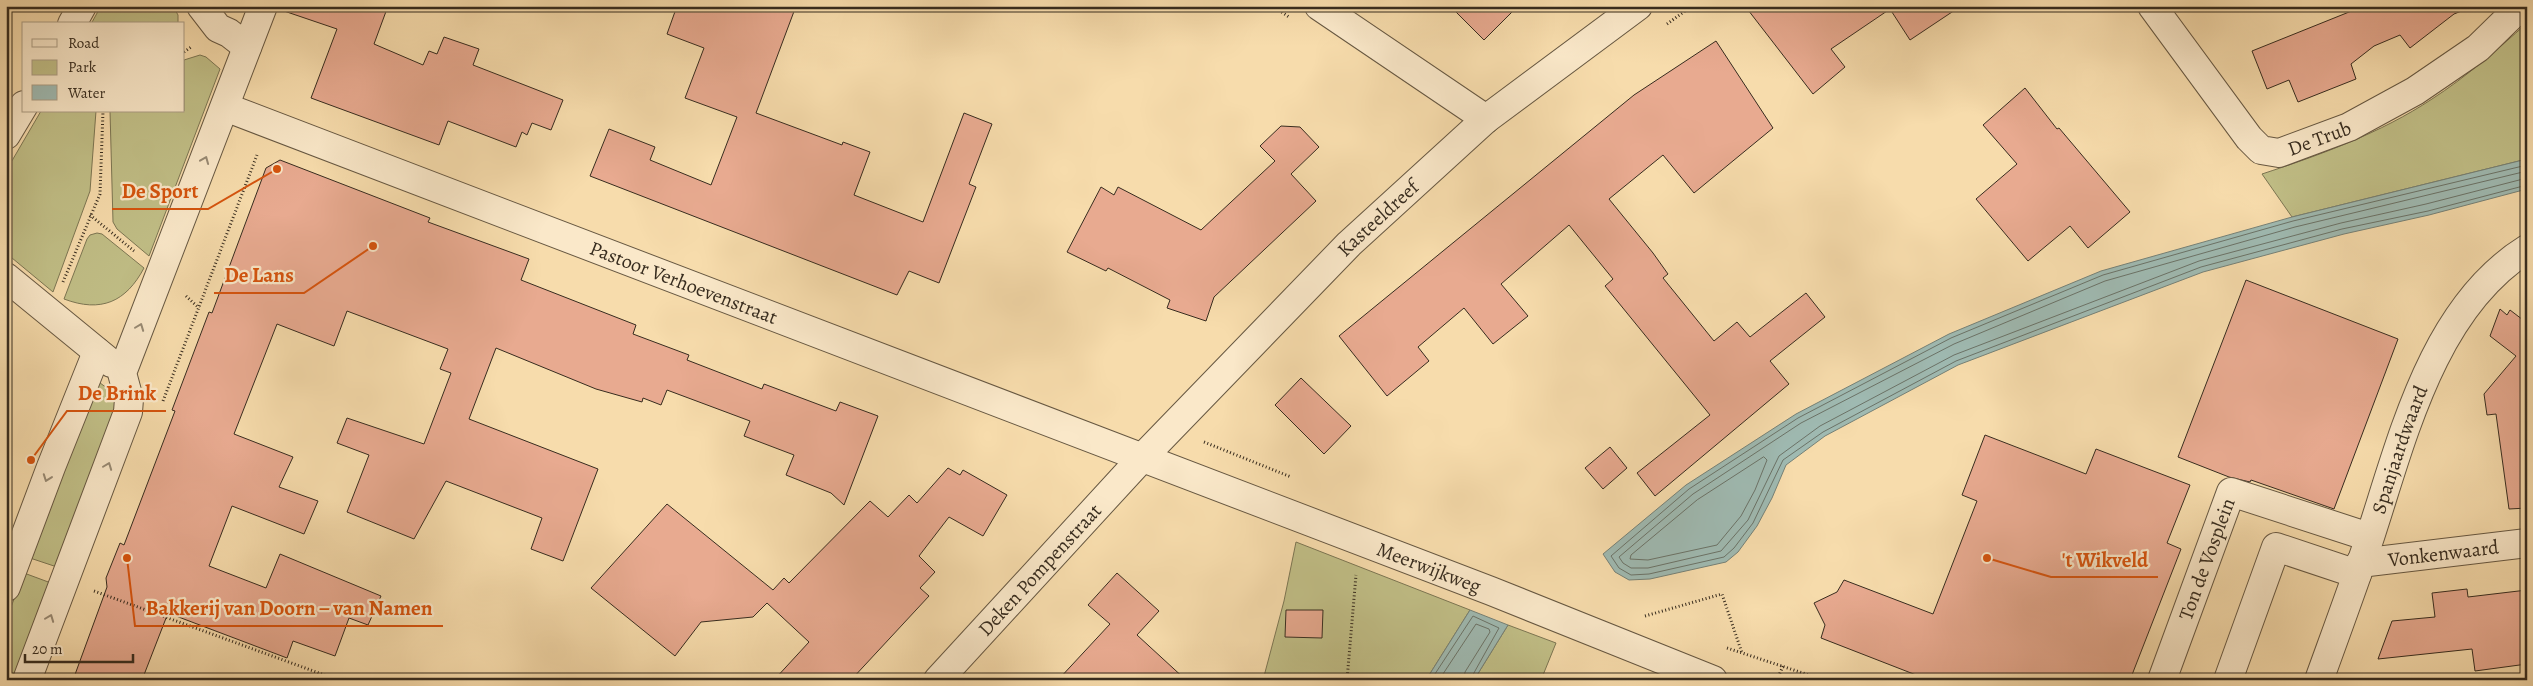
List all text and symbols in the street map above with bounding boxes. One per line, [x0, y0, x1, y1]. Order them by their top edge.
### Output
legend [22, 22, 185, 112]
text: Road [68, 33, 100, 53]
text: Park [68, 57, 97, 77]
text: Water [67, 83, 105, 103]
street label: De Trub [2284, 114, 2355, 163]
one-way arrow [199, 156, 209, 165]
street label: Kasteeldreef [1331, 172, 1427, 263]
callout: De Sport [112, 173, 208, 209]
text: De Sport [122, 177, 198, 205]
street label: Pastoor Verhoevenstraat [586, 235, 782, 331]
callout: De Lans [214, 257, 304, 293]
text: De Lans [224, 261, 294, 289]
one-way arrow [134, 324, 144, 332]
callout: De Brink [67, 375, 166, 411]
text: De Brink [78, 379, 156, 407]
street label: Spanjaardwaard [2365, 381, 2435, 517]
one-way arrow [102, 462, 112, 471]
one-way arrow [43, 474, 53, 482]
street label: Ton de Vosplein [2172, 494, 2242, 624]
street label: Deken Pompenstraat [972, 497, 1108, 642]
street label: Vonkenwaard [2386, 533, 2501, 574]
street label: Meerwijkweg [1373, 536, 1485, 600]
callout: 't Wikveld [2051, 541, 2158, 577]
text: 't Wikveld [2062, 546, 2149, 574]
callout: Bakkerij van Doorn – van Namen [135, 590, 443, 626]
text: Bakkerij van Doorn – van Namen [145, 594, 433, 622]
one-way arrow [44, 614, 54, 623]
scale bar [25, 631, 132, 663]
text: 20 m [32, 639, 63, 659]

